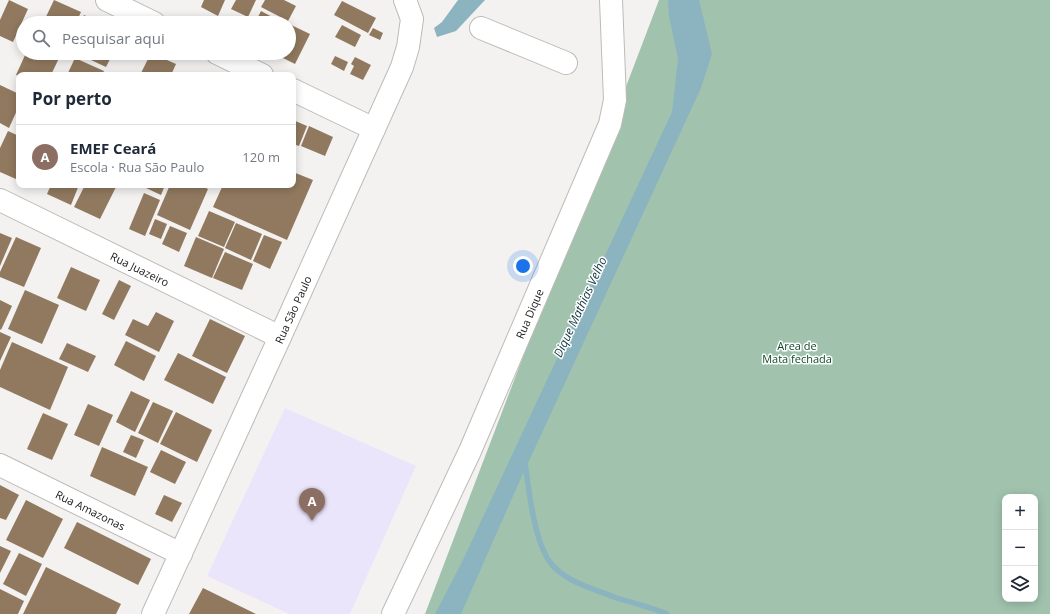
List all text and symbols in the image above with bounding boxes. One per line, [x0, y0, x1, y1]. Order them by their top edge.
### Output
search box [16, 16, 296, 60]
icon: search [30, 27, 52, 49]
text: Pesquisar aqui [62, 28, 165, 48]
text: Por perto [32, 87, 112, 110]
text: EMEF Ceará [70, 138, 156, 158]
text: A [41, 148, 49, 166]
text: 120 m [242, 148, 280, 166]
text: Escola · Rua São Paulo [70, 158, 204, 176]
street label: Rua Juazeiro [108, 248, 172, 289]
water label: Dique Mathias Velho [549, 254, 611, 360]
your location [513, 256, 533, 276]
street label: Rua São Paulo [271, 273, 315, 346]
street label: Rua Dique [512, 286, 546, 341]
park label: Area de Mata fechada [762, 338, 832, 366]
street label: Rua Amazonas [53, 486, 128, 533]
pin: A [299, 488, 325, 521]
map controls [1002, 494, 1038, 602]
button: + [1002, 494, 1038, 530]
button: − [1002, 530, 1038, 566]
button: layers [1002, 566, 1038, 602]

